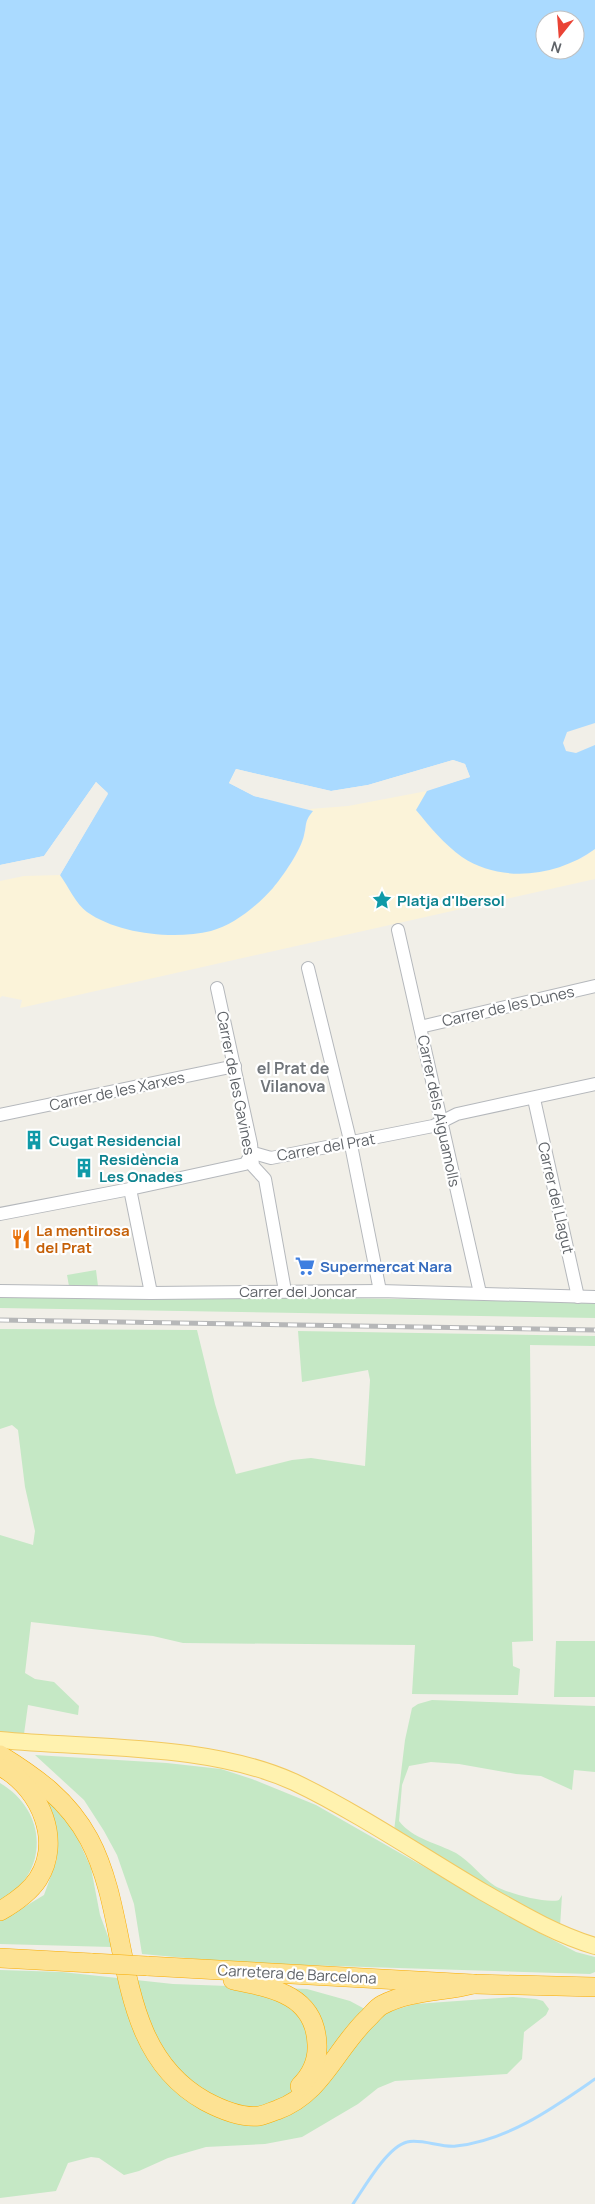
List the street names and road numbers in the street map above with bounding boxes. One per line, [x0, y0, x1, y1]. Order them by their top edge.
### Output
street label: Carrer de les Dunes [440, 981, 576, 1031]
street label: Carrer de les Gavines [212, 1009, 260, 1157]
street label: Carrer dels Aiguamolls [413, 1033, 465, 1189]
street label: Carrer de les Xarxes [47, 1066, 187, 1116]
street label: Carrer del Prat [275, 1128, 377, 1166]
street label: Carrer del Llagut [533, 1140, 579, 1256]
street label: Carrer del Joncar [239, 1281, 357, 1302]
street label: Carretera de Barcelona [217, 1959, 377, 1989]

